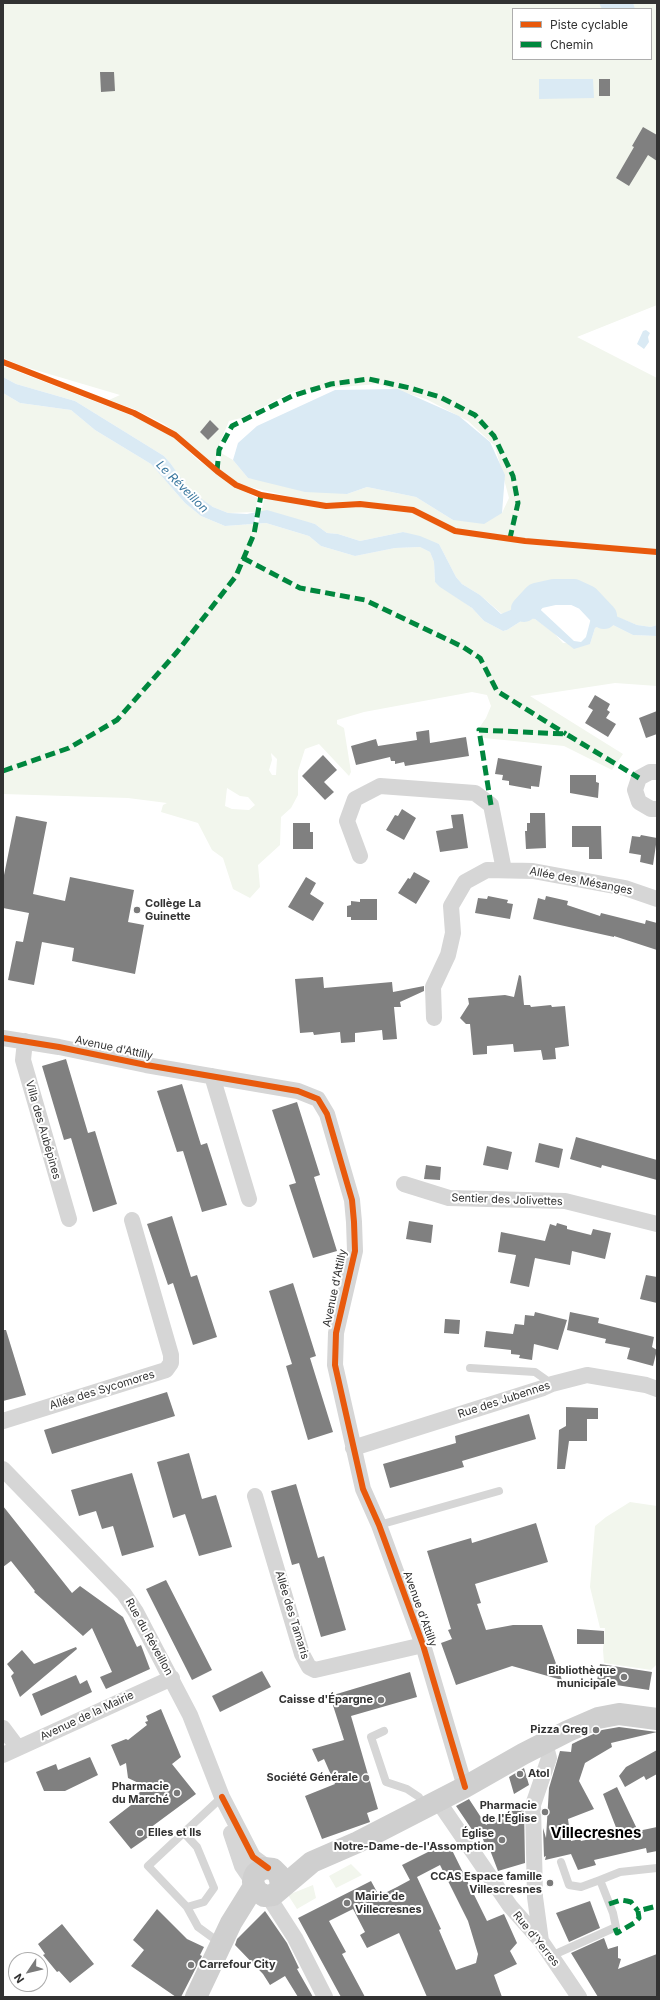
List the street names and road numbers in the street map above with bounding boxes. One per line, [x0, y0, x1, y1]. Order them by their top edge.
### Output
street label: Allée des Mésanges [528, 865, 634, 897]
street label: Avenue d'Attilly [74, 1033, 154, 1063]
street label: Villa des Aubépines [23, 1079, 63, 1181]
street label: Sentier des Jolivettes [451, 1191, 563, 1209]
street label: Avenue d'Attilly [320, 1248, 350, 1328]
street label: Allée des Sycomores [48, 1368, 156, 1412]
street label: Rue des Jubennes [456, 1379, 552, 1421]
street label: Allée des Tamaris [272, 1569, 312, 1661]
street label: Avenue d'Attilly [400, 1569, 440, 1649]
street label: Rue du Réveillon [122, 1596, 176, 1678]
street label: Avenue de la Mairie [38, 1688, 136, 1744]
street label: Rue d'Yerres [510, 1909, 562, 1969]

